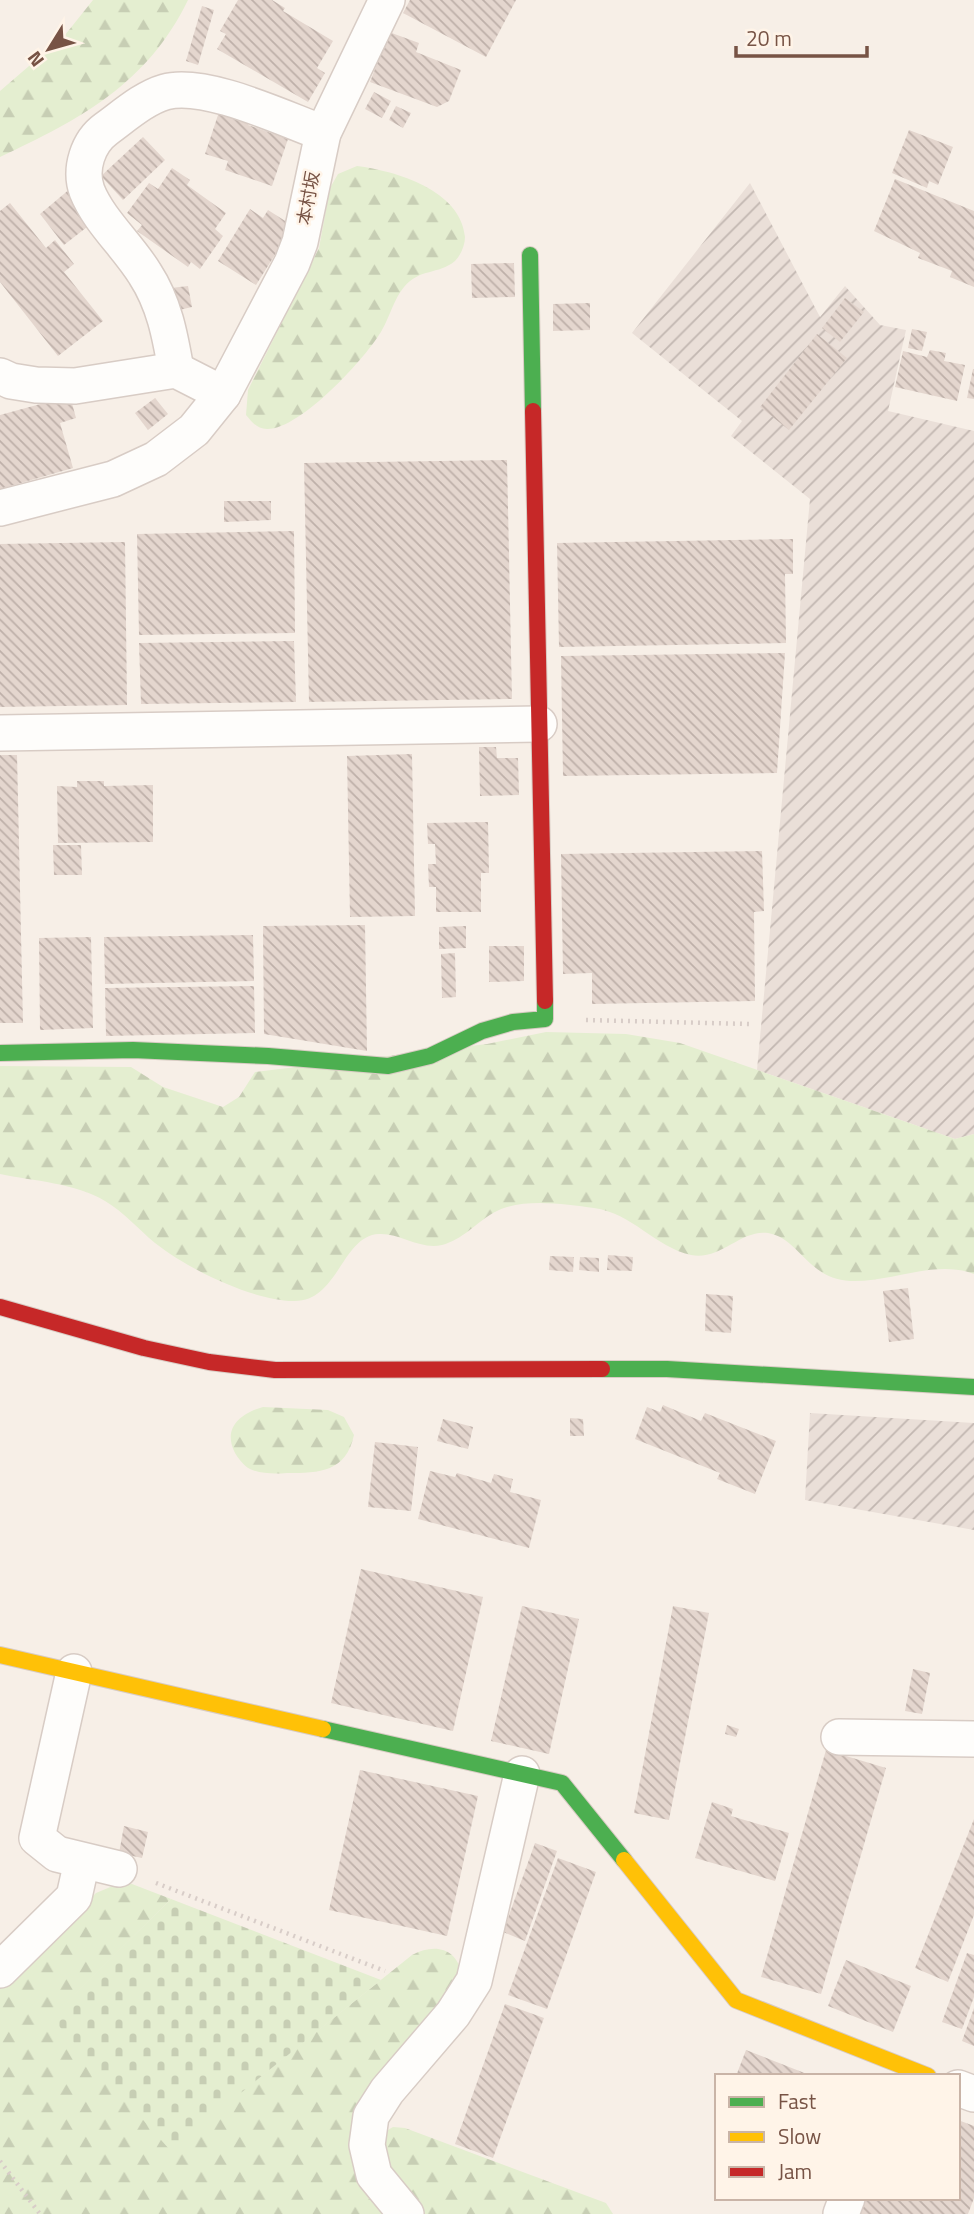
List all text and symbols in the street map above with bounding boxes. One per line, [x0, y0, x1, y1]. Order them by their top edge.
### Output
north arrow [14, 14, 84, 84]
scale bar [736, 14, 867, 58]
text: 20 m [746, 22, 792, 54]
text: N [19, 46, 51, 74]
street label: 本村坂 [290, 169, 326, 227]
legend [715, 2074, 960, 2200]
text: Fast [778, 2085, 817, 2117]
text: Slow [778, 2120, 821, 2152]
text: Jam [778, 2155, 812, 2187]

